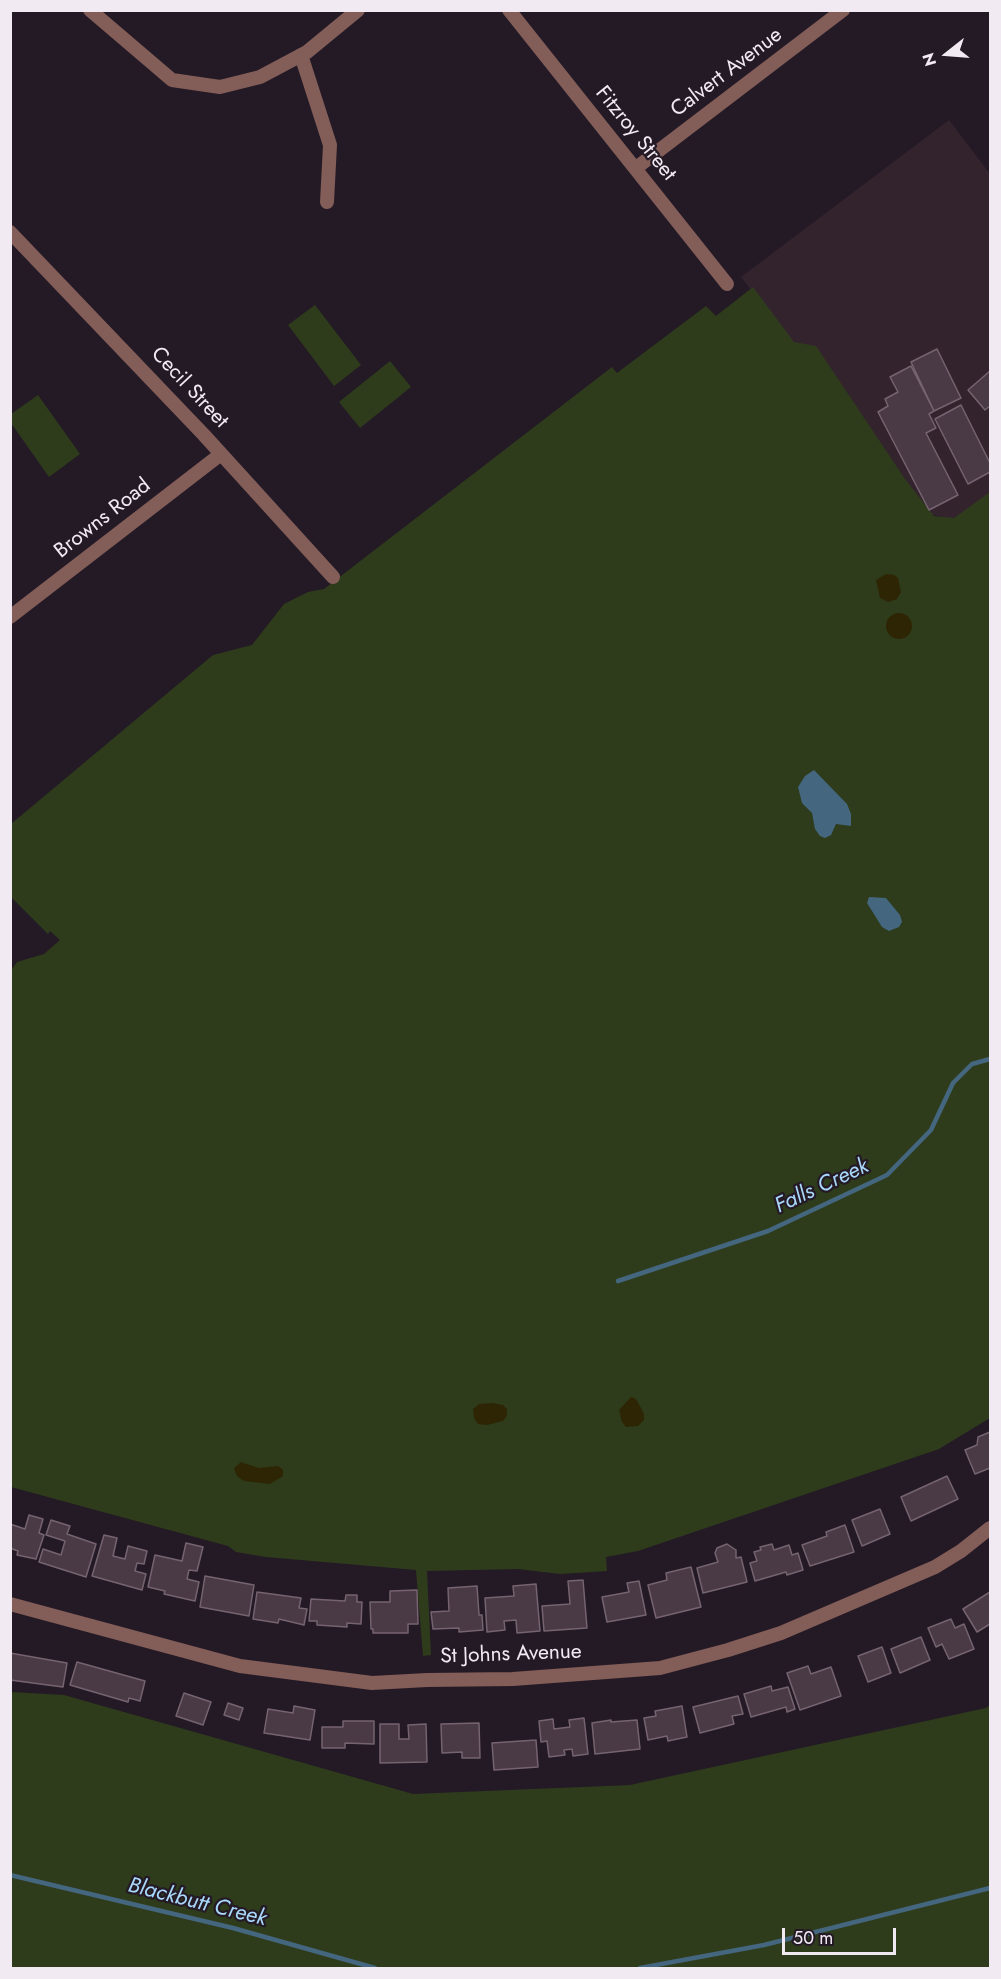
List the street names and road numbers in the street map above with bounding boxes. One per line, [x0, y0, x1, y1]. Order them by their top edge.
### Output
street label: Calvert Avenue [666, 23, 788, 123]
street label: Fitzroy Street [589, 82, 681, 186]
street label: Cecil Street [145, 342, 233, 434]
street label: Browns Road [50, 474, 156, 564]
street label: St Johns Avenue [440, 1640, 582, 1670]

